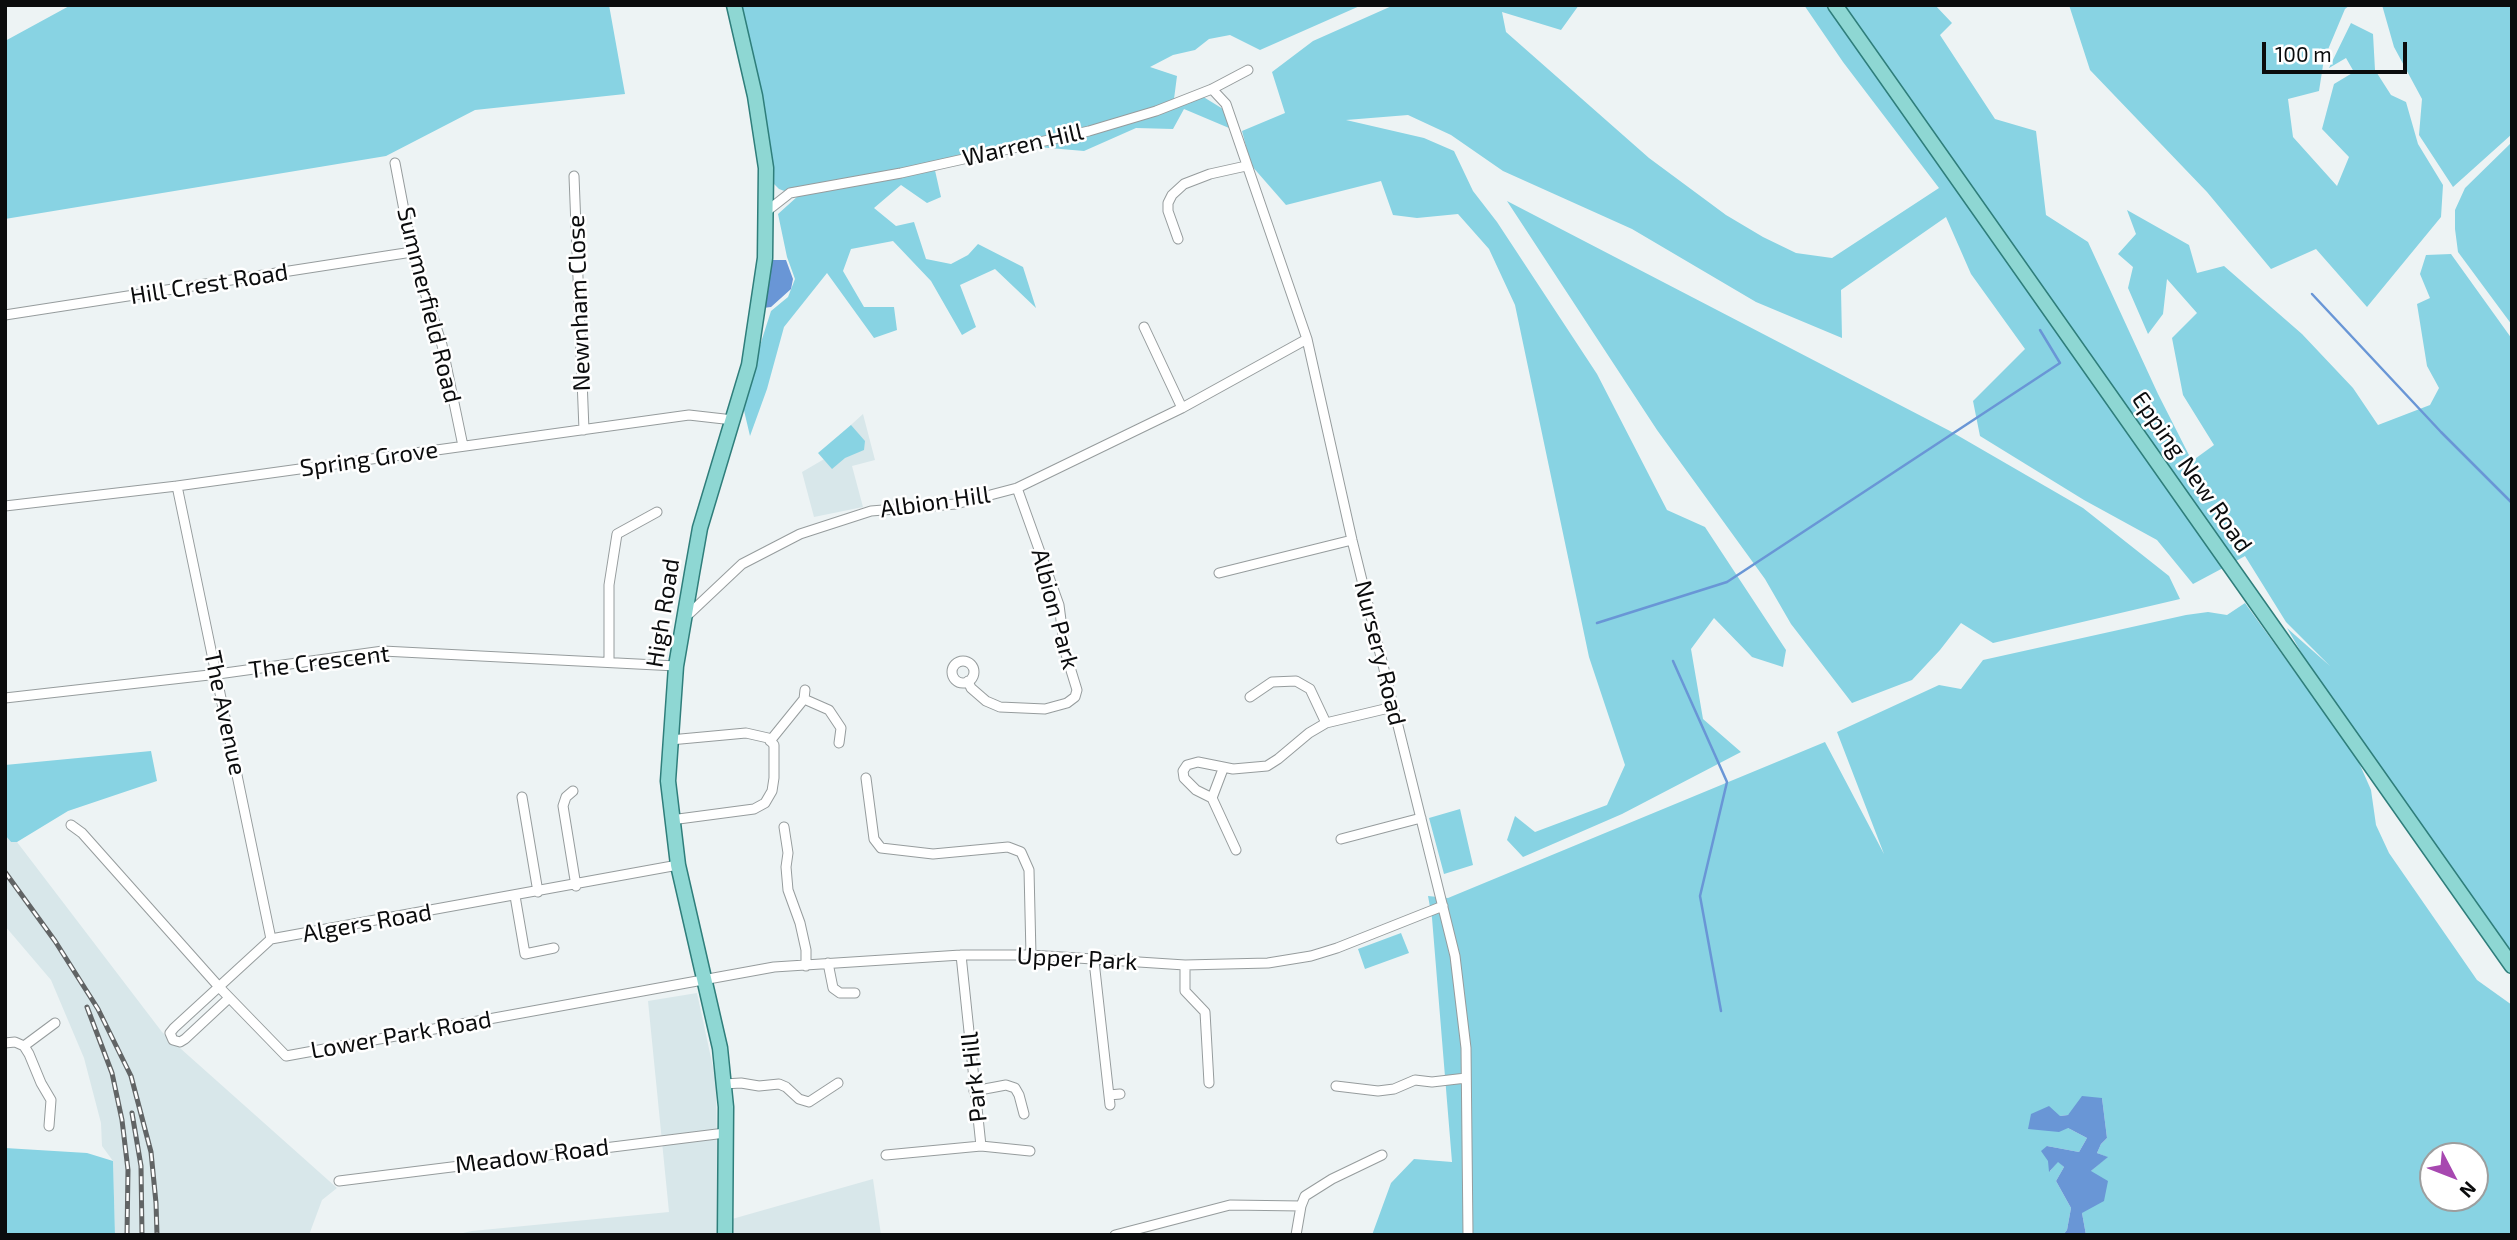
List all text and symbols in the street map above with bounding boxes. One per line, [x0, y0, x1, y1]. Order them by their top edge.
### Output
scale bar [2265, 28, 2410, 72]
text: 100 m [2275, 41, 2332, 66]
street label: Warren Hill [960, 117, 1086, 173]
street label: Summerfield Road [391, 204, 467, 406]
street label: Newnham Close [562, 214, 596, 392]
street label: Hill Crest Road [128, 257, 290, 311]
street label: Epping New Road [2126, 386, 2258, 558]
street label: Spring Grove [298, 435, 440, 483]
street label: Albion Hill [878, 480, 992, 524]
street label: Albion Park [1025, 546, 1085, 672]
street label: High Road [640, 556, 686, 670]
street label: Nursery Road [1348, 578, 1412, 728]
street label: The Crescent [247, 639, 391, 685]
street label: The Avenue [198, 648, 252, 778]
street label: Algers Road [300, 897, 434, 949]
street label: Upper Park [1016, 941, 1138, 977]
street label: Lower Park Road [308, 1005, 494, 1065]
street label: Park Hill [955, 1030, 993, 1124]
street label: Meadow Road [453, 1132, 611, 1180]
north arrow [2419, 1142, 2489, 1212]
text: N [2455, 1177, 2482, 1203]

